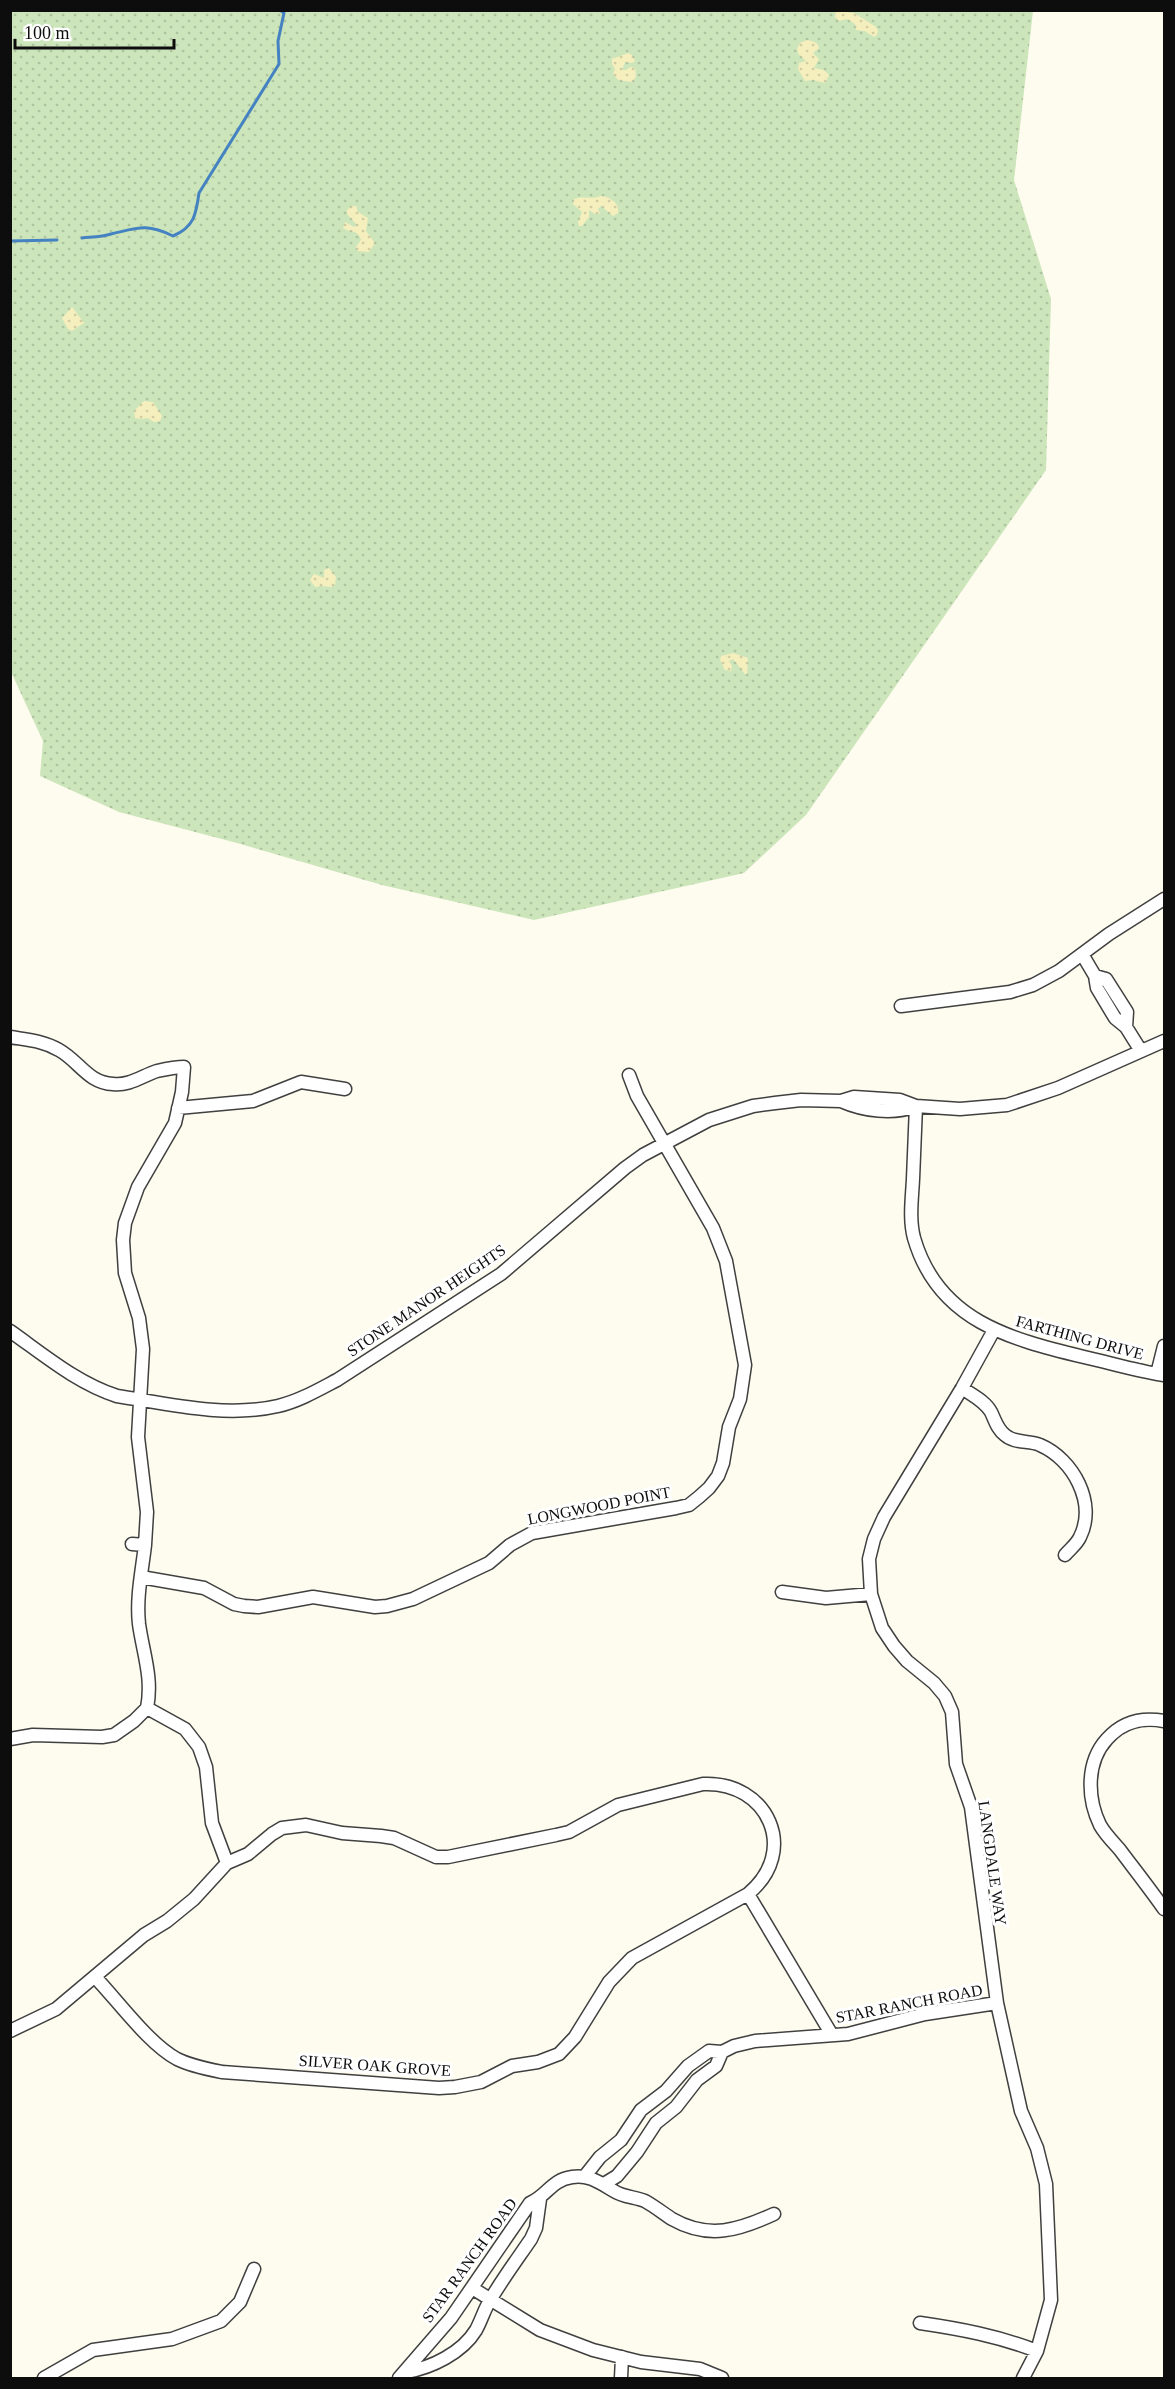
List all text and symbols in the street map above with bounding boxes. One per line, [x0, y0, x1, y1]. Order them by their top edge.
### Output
scale bar [15, 12, 174, 50]
text: 100 m [24, 23, 70, 43]
street label: STONE MANOR HEIGHTS [344, 1241, 509, 1360]
street label: FARTHING DRIVE [1014, 1312, 1146, 1363]
street label: LONGWOOD POINT [526, 1483, 672, 1528]
street label: LANGDALE WAY [975, 1800, 1010, 1927]
street label: STAR RANCH ROAD [834, 1981, 984, 2026]
street label: SILVER OAK GROVE [298, 2052, 452, 2079]
street label: STAR RANCH ROAD [419, 2195, 520, 2326]

